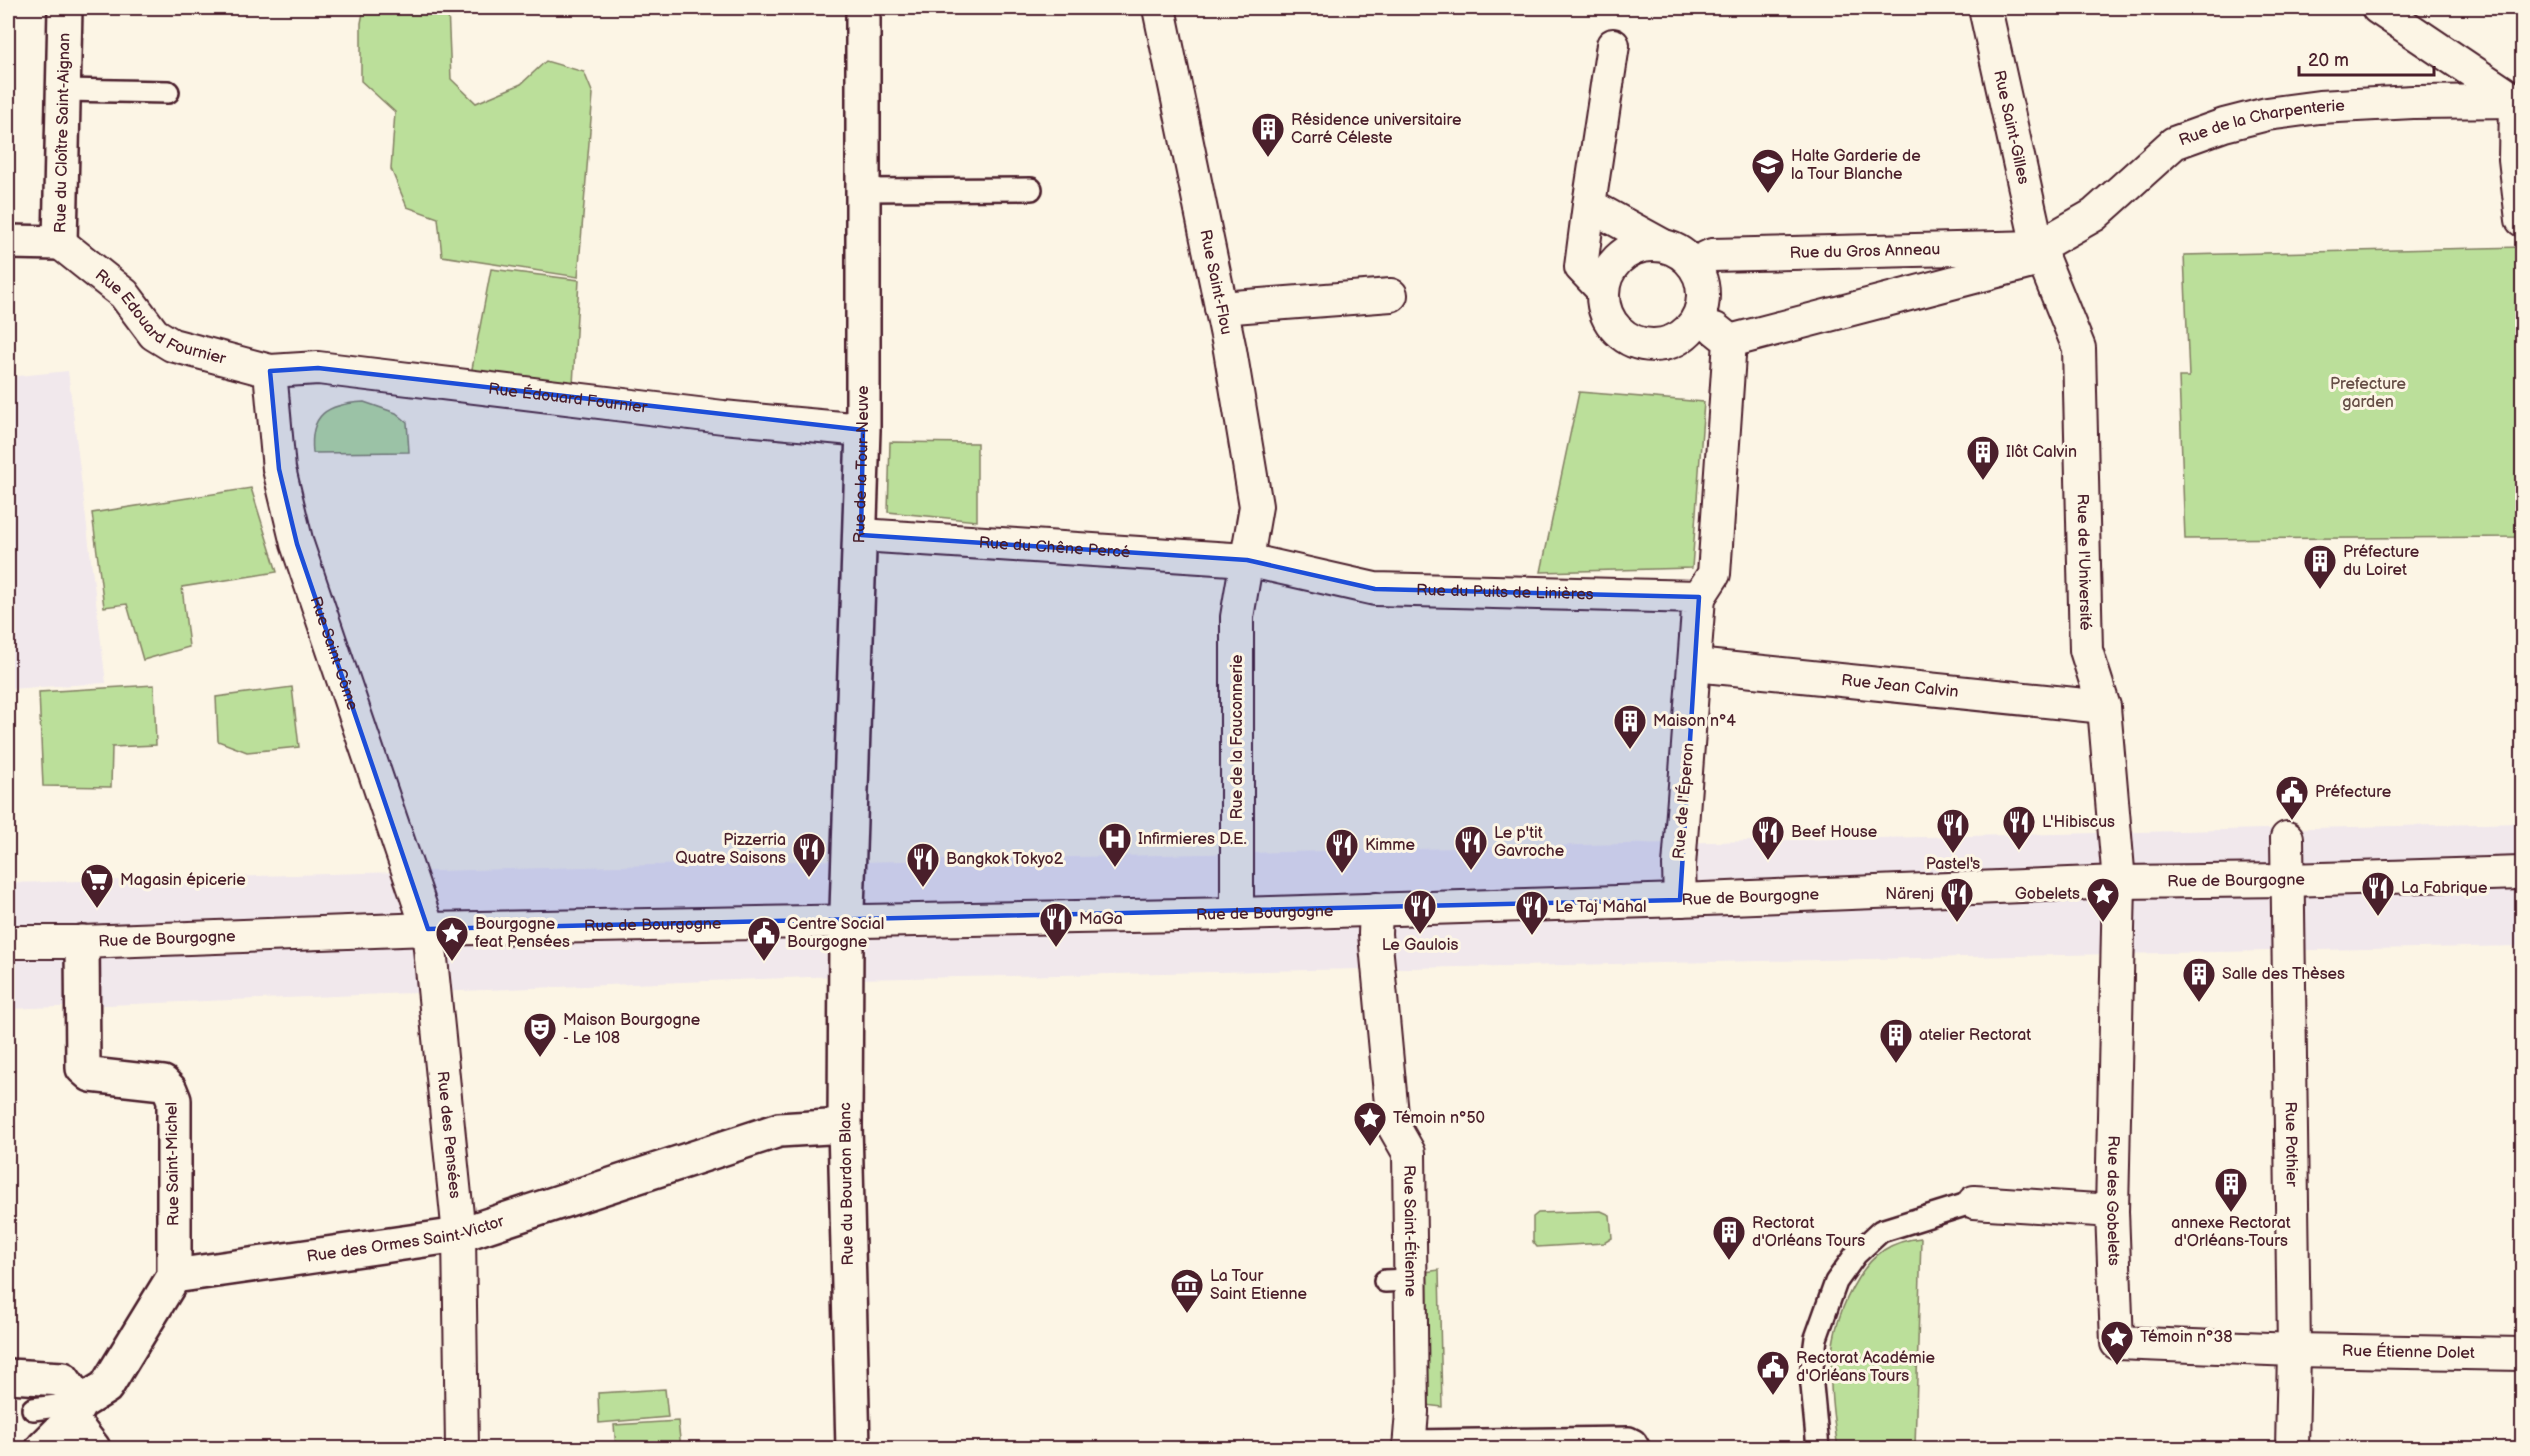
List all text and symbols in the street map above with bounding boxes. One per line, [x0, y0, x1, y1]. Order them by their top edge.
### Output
street label: Rue du Cloître Saint-Aignan [51, 33, 74, 233]
scale bar [2299, 39, 2434, 77]
text: 20 m [2308, 50, 2349, 71]
street label: Rue Saint-Gilles [1990, 68, 2033, 186]
street label: Rue de la Charpenterie [2176, 96, 2346, 150]
building icon: Résidence universitaire Carré Céleste [1250, 111, 1286, 158]
place label: Résidence universitaire Carré Céleste [1291, 111, 1462, 148]
school or university icon: Halte Garderie de la Tour Blanche [1750, 147, 1786, 194]
place label: Halte Garderie de la Tour Blanche [1791, 147, 1921, 184]
street label: Rue Saint-Flou [1196, 228, 1236, 336]
street label: Rue du Gros Anneau [1789, 240, 1940, 263]
street label: Rue Edouard Fournier [91, 265, 228, 368]
park label: Prefecture garden [2330, 375, 2407, 412]
street label: Rue Édouard Fournier [487, 379, 649, 417]
street label: Rue de la Tour-Neuve [850, 385, 873, 544]
building icon: Ilôt Calvin [1965, 434, 2001, 481]
place label: Ilôt Calvin [2006, 443, 2077, 462]
street label: Rue de l'Université [2073, 494, 2095, 631]
street label: Rue du Chêne Percé [978, 533, 1131, 562]
building icon: Préfecture du Loiret [2302, 543, 2338, 590]
place label: Préfecture du Loiret [2343, 543, 2420, 580]
street label: Rue du Puits de Linières [1416, 581, 1594, 604]
street label: Rue Saint-Côme [306, 594, 363, 713]
street label: Rue de la Fauconnerie [1228, 654, 1247, 820]
street label: Rue Jean Calvin [1840, 671, 1959, 702]
building icon: Maison n°4 [1612, 703, 1648, 750]
place label: Maison n°4 [1653, 712, 1736, 731]
street label: Rue de l'Éperon [1667, 742, 1699, 860]
public building icon: Préfecture [2274, 774, 2310, 821]
place label: Préfecture [2315, 783, 2392, 802]
restaurant icon: L'Hibiscus [2001, 804, 2037, 851]
restaurant icon: Pastel's [1935, 807, 1971, 854]
place label: L'Hibiscus [2042, 813, 2115, 832]
restaurant icon: Beef House [1750, 814, 1786, 861]
hospital icon: Infirmieres D.E. [1097, 821, 1133, 868]
place label: Beef House [1791, 823, 1878, 842]
restaurant icon: Le p'tit Gavroche [1453, 824, 1489, 871]
place label: Le p'tit Gavroche [1494, 824, 1565, 861]
restaurant icon: Kimme [1324, 827, 1360, 874]
place label: Infirmieres D.E. [1138, 830, 1247, 849]
place label: Pizzerria Quatre Saisons [675, 831, 786, 868]
restaurant icon: Pizzerria Quatre Saisons [791, 831, 827, 878]
place label: Kimme [1365, 836, 1416, 855]
restaurant icon: Bangkok Tokyo2 [905, 841, 941, 888]
place label: Bangkok Tokyo2 [946, 850, 1064, 869]
place label: Pastel's [1926, 855, 1980, 874]
supermarket icon: Magasin épicerie [79, 862, 115, 909]
street label: Rue de Bourgogne [2167, 870, 2306, 891]
restaurant icon: La Fabrique [2360, 870, 2396, 917]
place label: Magasin épicerie [120, 871, 246, 890]
restaurant icon: Närenj [1939, 876, 1975, 923]
place icon: Gobelets [2085, 876, 2121, 923]
place label: La Fabrique [2401, 879, 2488, 898]
street label: Rue de Bourgogne [1681, 885, 1820, 909]
place label: Närenj [1885, 885, 1934, 904]
place label: Gobelets [2015, 885, 2080, 904]
restaurant icon: Le Gaulois [1402, 888, 1438, 935]
restaurant icon: Le Taj Mahal [1514, 889, 1550, 936]
place label: Le Taj Mahal [1555, 898, 1647, 917]
restaurant icon: MaGa [1038, 901, 1074, 948]
street label: Rue de Bourgogne [1196, 901, 1334, 924]
place label: MaGa [1079, 910, 1123, 929]
street label: Rue de Bourgogne [584, 914, 722, 936]
place icon: Bourgogne feat Pensées [434, 915, 470, 962]
place label: Bourgogne feat Pensées [475, 915, 570, 952]
public building icon: Centre Social Bourgogne [746, 915, 782, 962]
place label: Centre Social Bourgogne [787, 915, 884, 952]
street label: Rue de Bourgogne [98, 927, 237, 951]
place label: Le Gaulois [1382, 936, 1458, 955]
building icon: Salle des Thèses [2181, 956, 2217, 1003]
place label: Salle des Thèses [2222, 965, 2345, 984]
theatre icon: Maison Bourgogne - Le 108 [522, 1011, 558, 1058]
place label: Maison Bourgogne - Le 108 [563, 1011, 701, 1048]
building icon: atelier Rectorat [1878, 1017, 1914, 1064]
place label: atelier Rectorat [1919, 1026, 2031, 1045]
street label: Rue des Pensées [433, 1070, 465, 1199]
place icon: Témoin n°50 [1352, 1100, 1388, 1147]
street label: Rue Pothier [2281, 1101, 2301, 1187]
street label: Rue Saint-Michel [162, 1102, 184, 1226]
street label: Rue du Bourdon Blanc [836, 1102, 858, 1266]
place label: Témoin n°50 [1393, 1109, 1485, 1128]
street label: Rue des Gobelets [2102, 1135, 2124, 1266]
street label: Rue Saint-Étienne [1400, 1165, 1422, 1298]
building icon: annexe Rectorat d'Orléans-Tours [2213, 1166, 2249, 1213]
street label: Rue des Ormes Saint-Victor [305, 1211, 507, 1266]
building icon: Rectorat d'Orléans Tours [1711, 1214, 1747, 1261]
place label: Rectorat d'Orléans Tours [1752, 1214, 1865, 1251]
place label: annexe Rectorat d'Orléans-Tours [2171, 1214, 2291, 1251]
museum icon: La Tour Saint Etienne [1169, 1267, 1205, 1314]
place label: La Tour Saint Etienne [1210, 1267, 1307, 1304]
place icon: Témoin n°38 [2099, 1319, 2135, 1366]
place label: Témoin n°38 [2140, 1328, 2233, 1347]
street label: Rue Étienne Dolet [2342, 1340, 2475, 1363]
public building icon: Rectorat Académie d'Orléans Tours [1755, 1349, 1791, 1396]
place label: Rectorat Académie d'Orléans Tours [1796, 1349, 1935, 1386]

